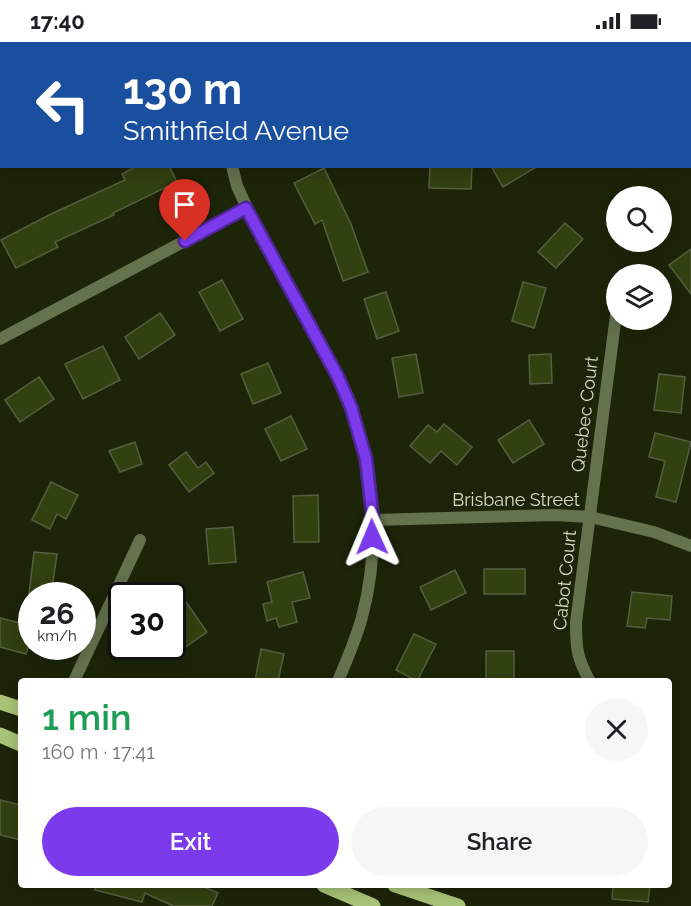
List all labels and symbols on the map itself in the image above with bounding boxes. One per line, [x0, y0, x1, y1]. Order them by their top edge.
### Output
pin [159, 179, 210, 241]
street label: Quebec Court [567, 355, 602, 473]
street label: Brisbane Street [452, 489, 580, 510]
position arrow [340, 505, 404, 569]
street label: Cabot Court [549, 529, 580, 631]
speed limit sign: 30 [108, 582, 186, 660]

